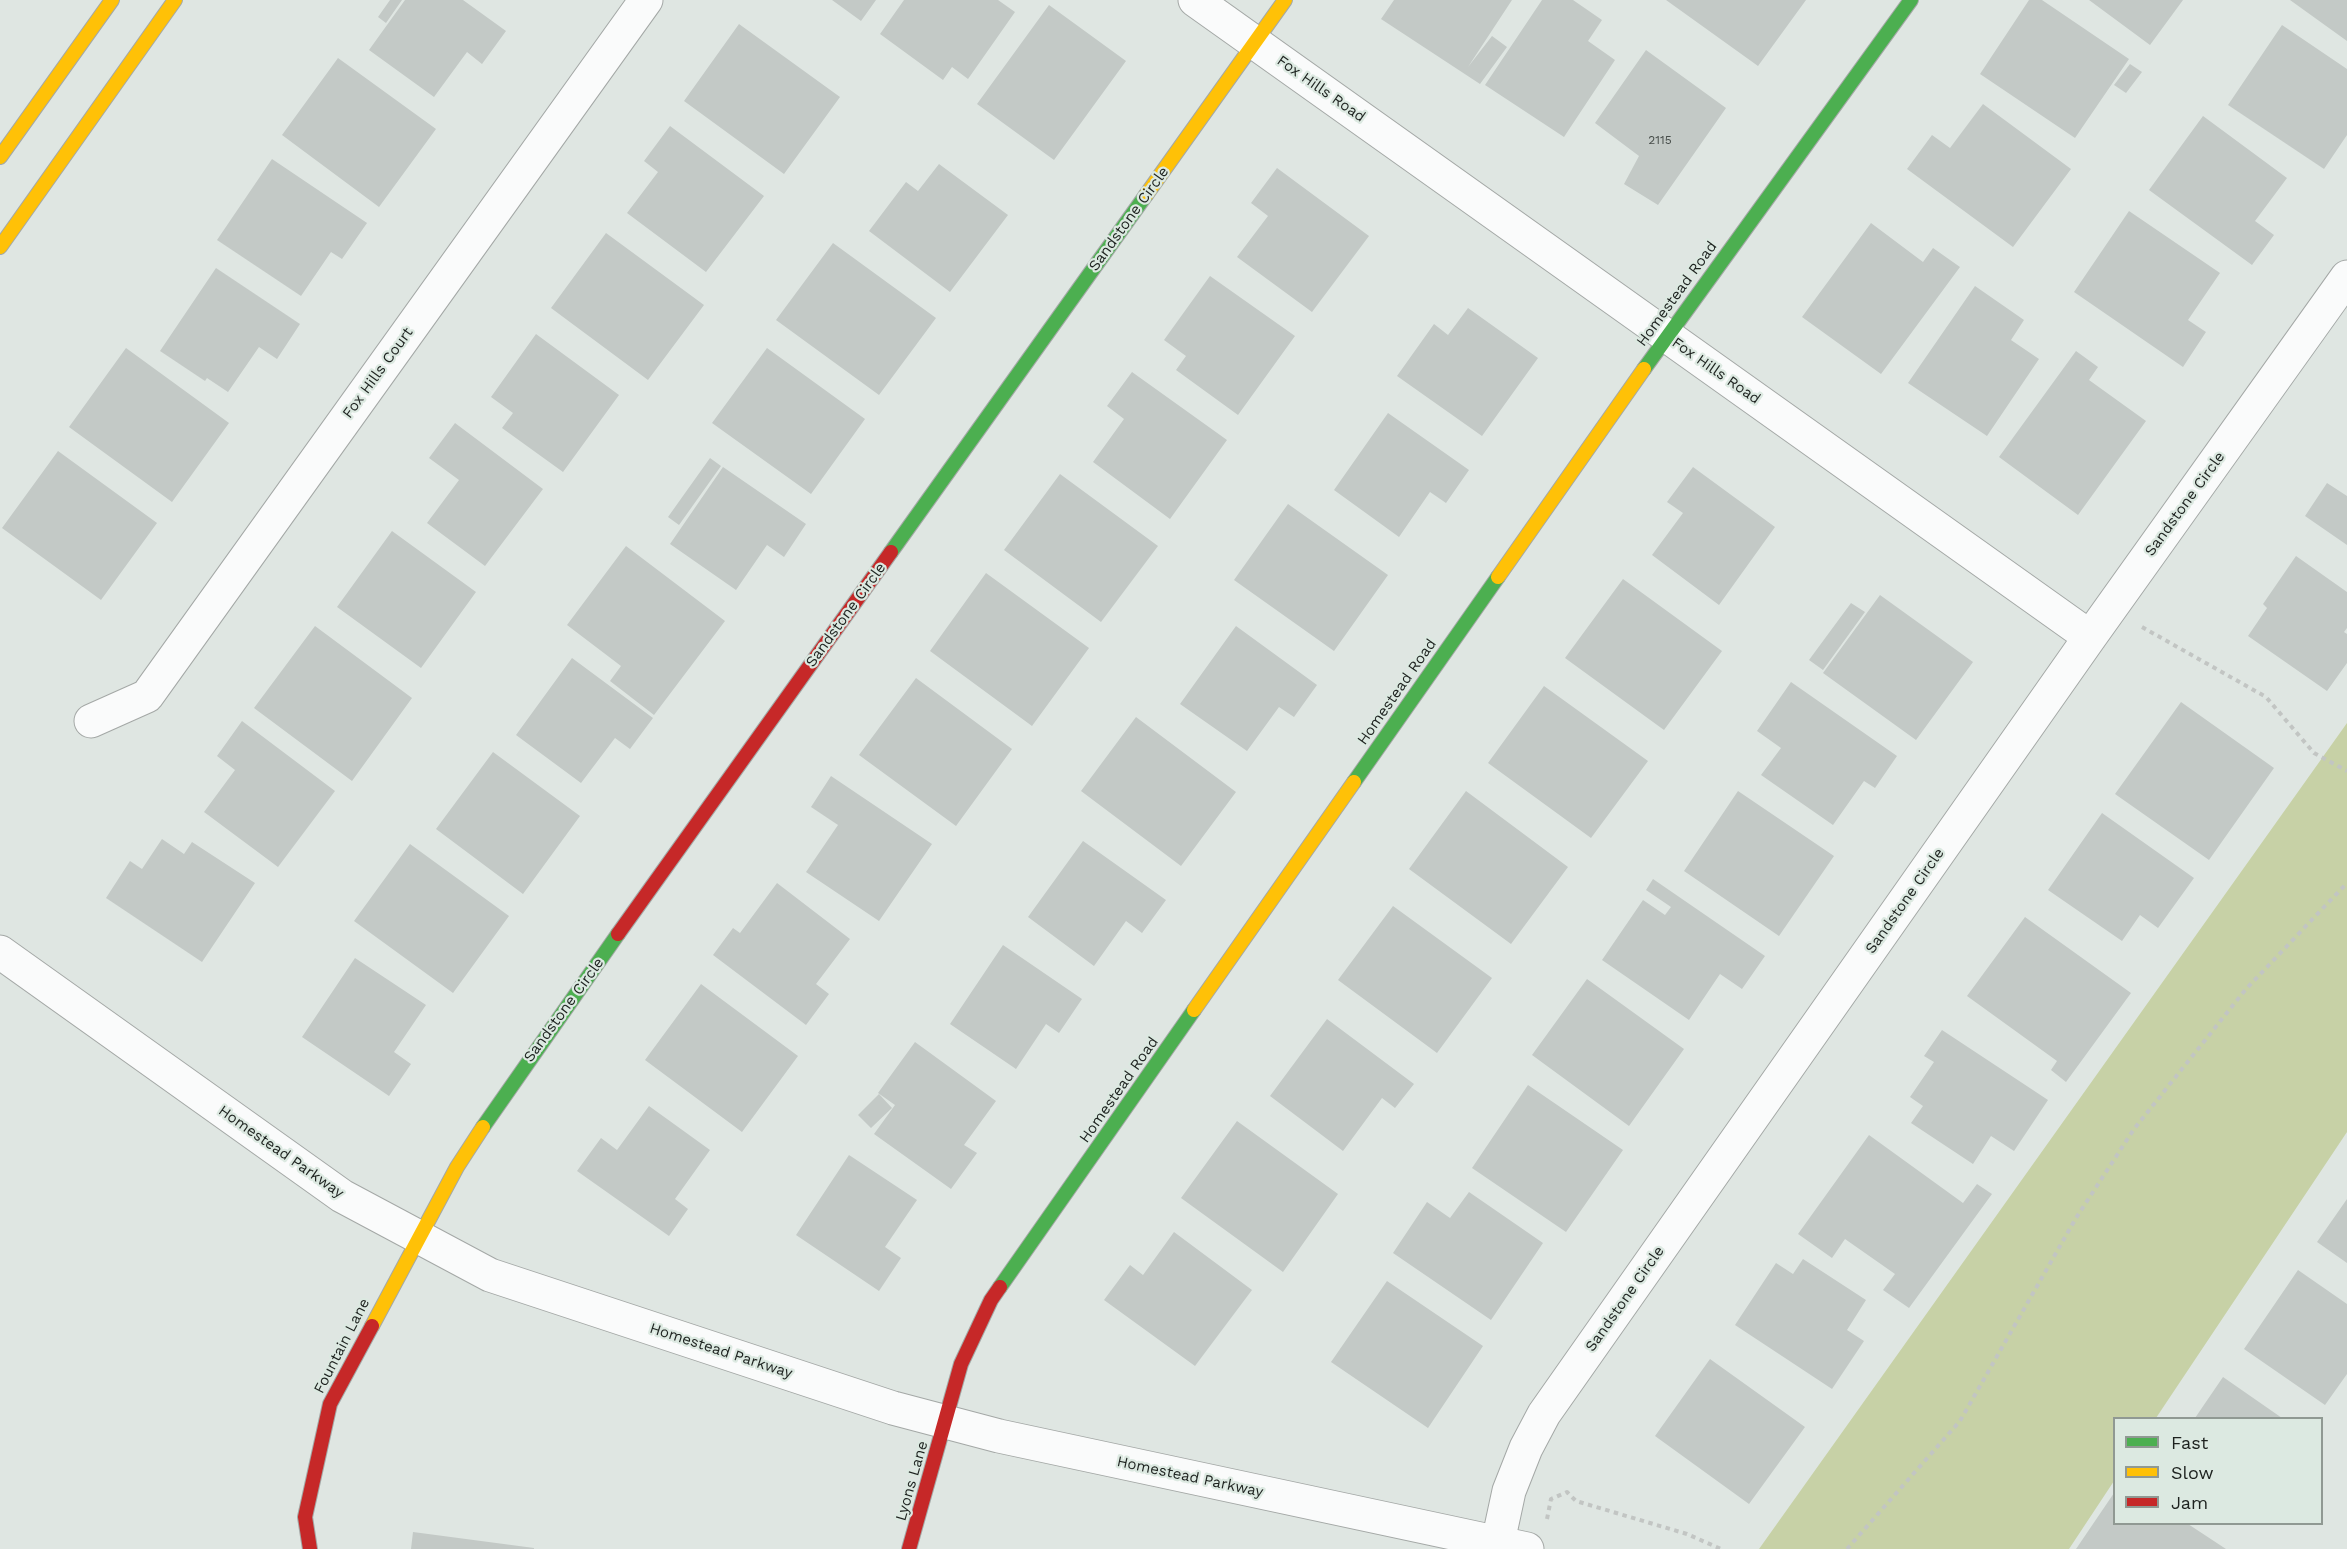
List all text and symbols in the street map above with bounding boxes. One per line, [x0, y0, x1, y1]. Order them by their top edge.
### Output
street label: Fox Hills Road [1273, 52, 1369, 126]
house number: 2115 [1648, 133, 1672, 147]
street label: Sandstone Circle [1085, 163, 1173, 275]
street label: Homestead Road [1633, 238, 1721, 350]
street label: Fox Hills Court [339, 324, 417, 422]
street label: Fox Hills Road [1668, 334, 1764, 408]
street label: Sandstone Circle [2141, 448, 2229, 560]
street label: Sandstone Circle [802, 559, 890, 671]
street label: Homestead Road [1354, 636, 1440, 748]
street label: Sandstone Circle [1862, 845, 1948, 957]
street label: Sandstone Circle [520, 954, 608, 1066]
street label: Homestead Road [1076, 1034, 1162, 1146]
street label: Homestead Parkway [215, 1102, 347, 1202]
street label: Sandstone Circle [1582, 1243, 1668, 1355]
street label: Fountain Lane [310, 1295, 374, 1397]
street label: Homestead Parkway [647, 1319, 795, 1383]
legend [2113, 1417, 2323, 1525]
text: Fast [2171, 1432, 2208, 1453]
street label: Lyons Lane [892, 1439, 932, 1523]
street label: Homestead Parkway [1115, 1453, 1265, 1501]
text: Slow [2171, 1462, 2214, 1483]
text: Jam [2171, 1492, 2208, 1513]

